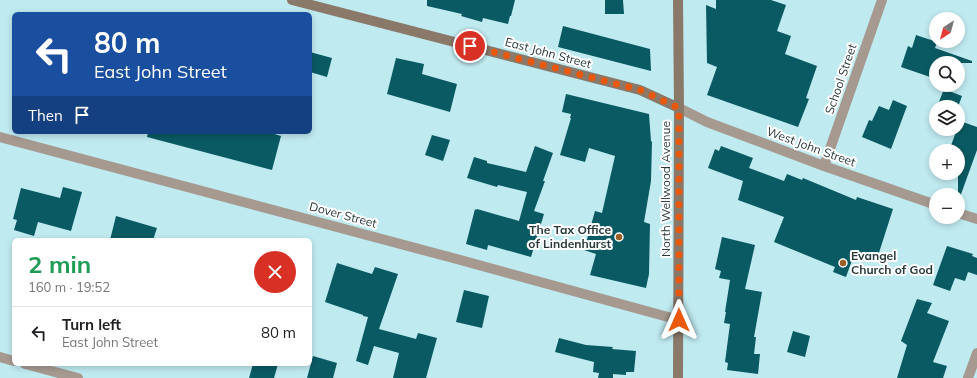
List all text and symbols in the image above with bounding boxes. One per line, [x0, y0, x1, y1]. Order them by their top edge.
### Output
north arrow [929, 12, 965, 48]
map controls [929, 12, 965, 224]
text: 80 m [94, 25, 160, 60]
icon: left [28, 28, 80, 80]
pin [453, 29, 487, 63]
street label: East John Street [503, 34, 593, 71]
icon: arrive [459, 35, 481, 57]
street label: School Street [821, 42, 860, 116]
button: search [929, 56, 965, 92]
text: East John Street [94, 60, 227, 83]
button: layers [929, 100, 965, 136]
icon: arrive [71, 104, 93, 126]
text: Then [28, 106, 63, 125]
street label: North Wellwood Avenue [658, 121, 673, 257]
street label: West John Street [765, 123, 858, 170]
button: + [929, 144, 965, 180]
button: − [929, 188, 965, 224]
street label: Dover Street [308, 198, 379, 231]
place label: The Tax Office of Lindenhurst [528, 222, 611, 251]
marker: The Tax Office of Lindenhurst [614, 232, 624, 242]
place label: Evangel Church of God [851, 248, 933, 277]
text: 2 min [28, 249, 91, 279]
button: close [254, 251, 296, 293]
marker: Evangel Church of God [838, 258, 848, 268]
text: 160 m · 19:52 [28, 279, 110, 295]
position arrow [658, 299, 700, 341]
text: Turn left [62, 315, 121, 334]
icon: left [28, 322, 50, 344]
text: 80 m [261, 323, 296, 342]
text: East John Street [62, 334, 158, 350]

